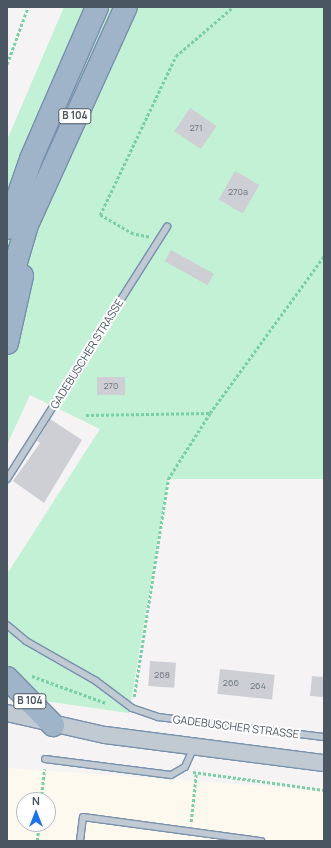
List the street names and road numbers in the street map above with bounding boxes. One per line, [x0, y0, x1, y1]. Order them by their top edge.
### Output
road number: B 104 [58, 108, 92, 124]
street label: GADEBUSCHER STRASSE [48, 297, 126, 411]
road number: B 104 [13, 693, 47, 709]
street label: GADEBUSCHER STRASSE [172, 713, 300, 741]

